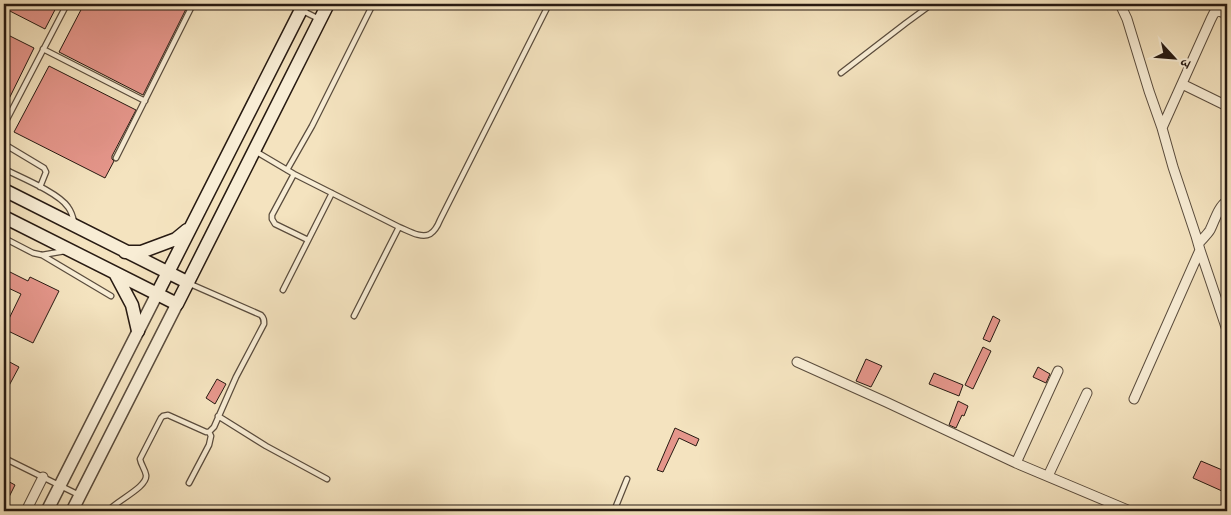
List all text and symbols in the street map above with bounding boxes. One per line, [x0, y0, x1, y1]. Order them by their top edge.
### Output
north arrow [1148, 32, 1198, 82]
text: उ [1173, 54, 1195, 71]

